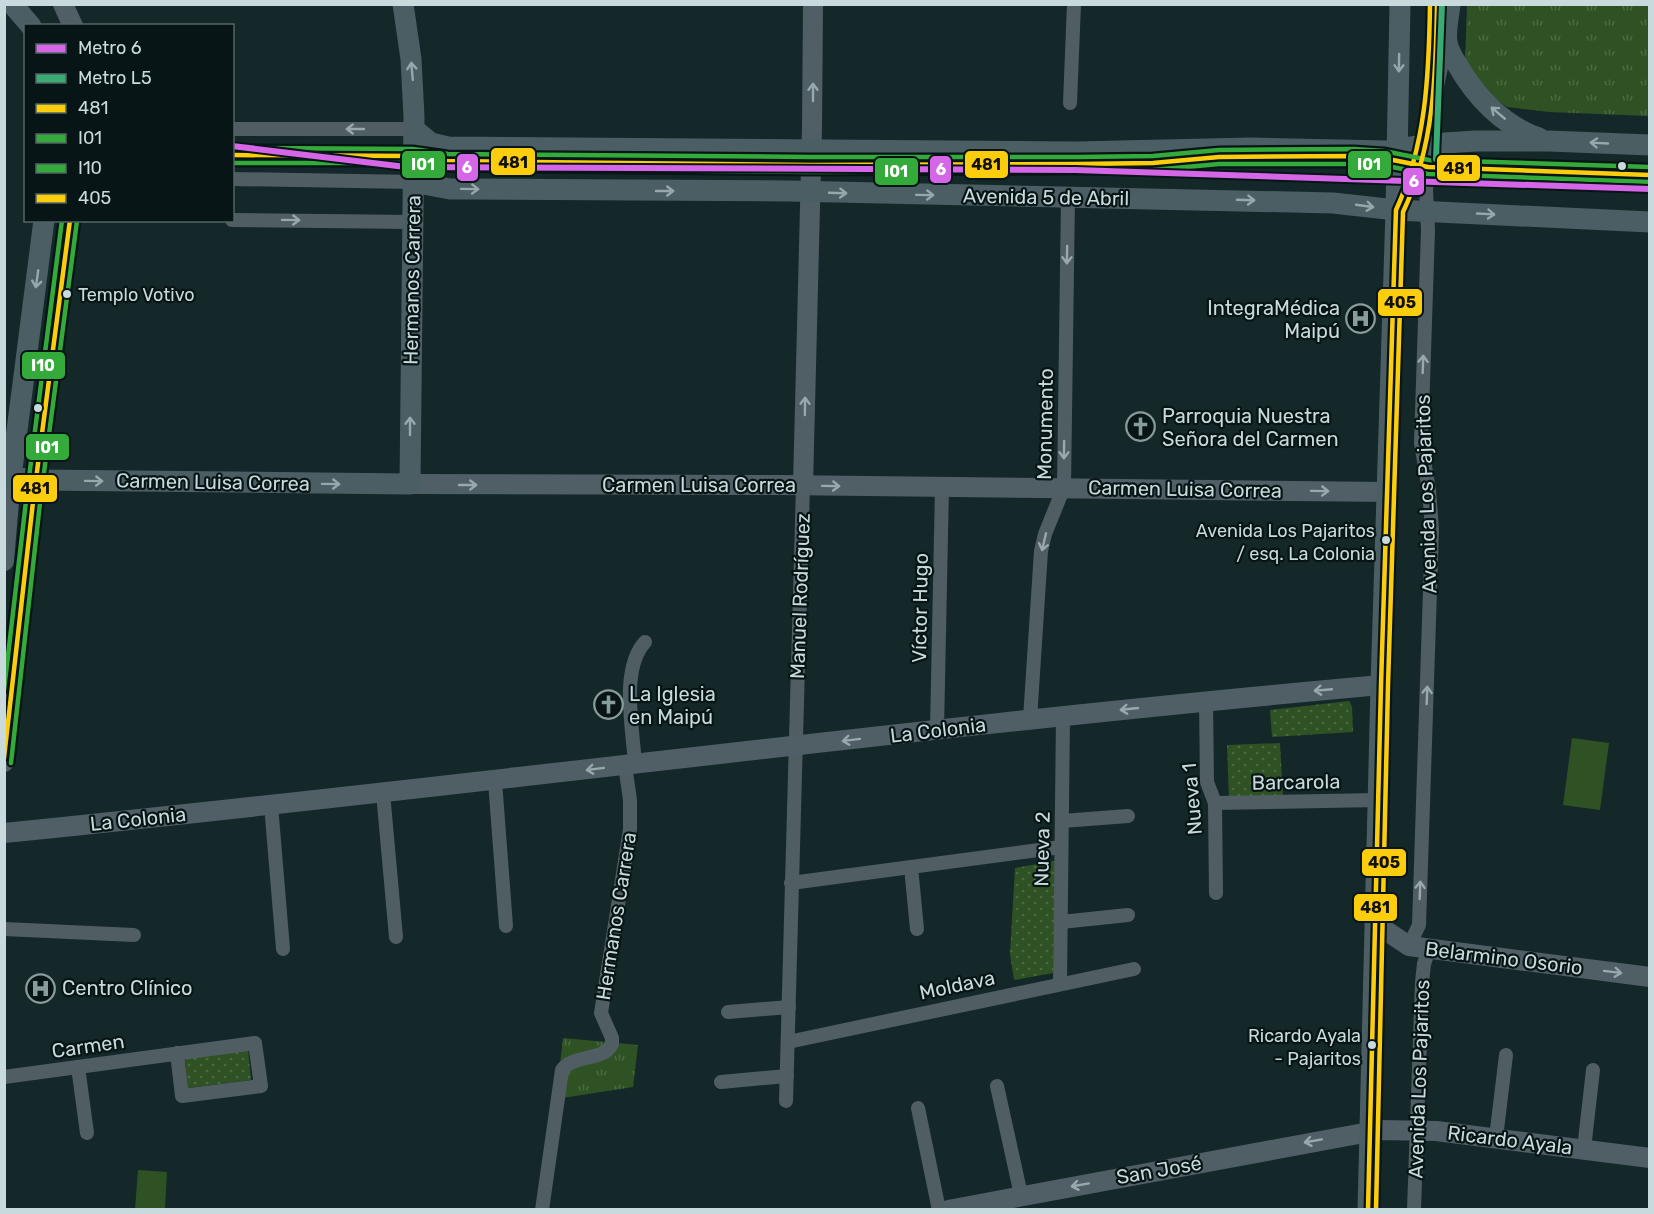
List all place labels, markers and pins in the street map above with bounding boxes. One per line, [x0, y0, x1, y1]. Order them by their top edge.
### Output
unlabelled marker [1616, 160, 1628, 172]
place label: Templo Votivo [78, 284, 195, 306]
marker: Templo Votivo [61, 288, 73, 300]
place label: IntegraMédica Maipú [1207, 296, 1340, 343]
hospital icon: IntegraMédica Maipú [1345, 303, 1377, 335]
unlabelled marker [32, 402, 44, 414]
place label: Parroquia Nuestra Señora del Carmen [1162, 404, 1339, 451]
church icon: Parroquia Nuestra Señora del Carmen [1125, 411, 1157, 443]
place label: Avenida Los Pajaritos / esq. La Colonia [1196, 520, 1375, 565]
marker: Avenida Los Pajaritos / esq. La Colonia [1380, 534, 1392, 546]
place label: La Iglesia en Maipú [629, 682, 716, 729]
church icon: La Iglesia en Maipú [592, 689, 624, 721]
hospital icon: Centro Clínico [25, 972, 57, 1004]
place label: Centro Clínico [62, 976, 193, 1000]
place label: Ricardo Ayala - Pajaritos [1248, 1025, 1361, 1070]
marker: Ricardo Ayala - Pajaritos [1366, 1039, 1378, 1051]

